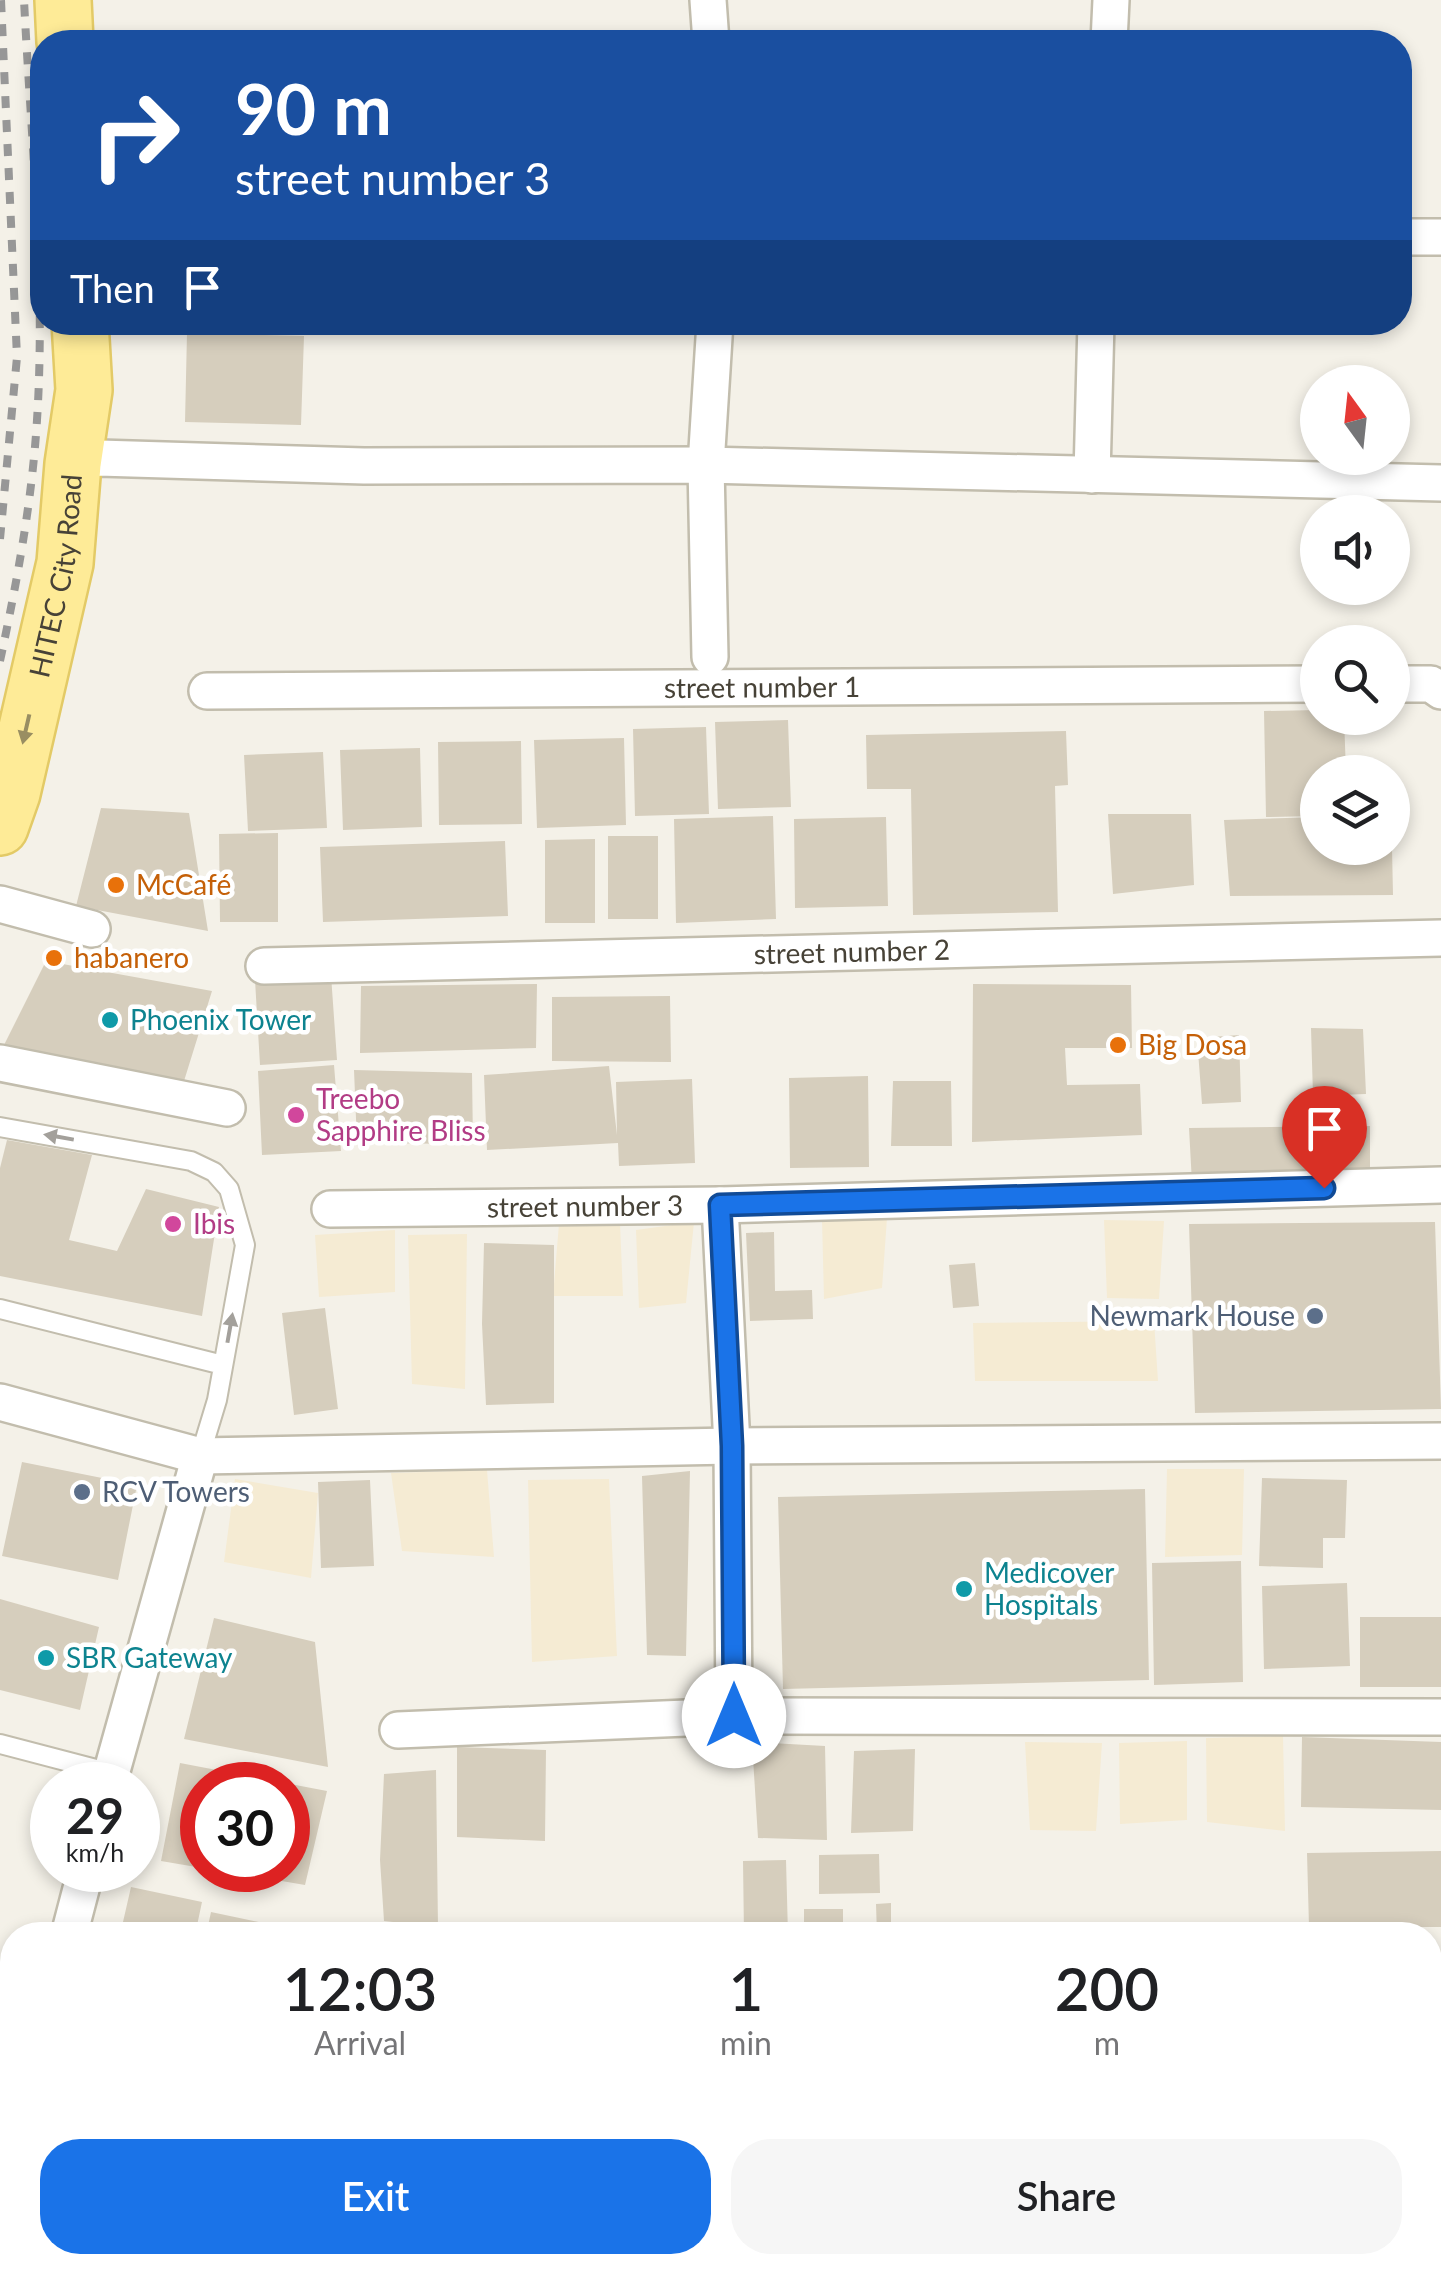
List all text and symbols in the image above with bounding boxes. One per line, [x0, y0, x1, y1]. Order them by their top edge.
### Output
text: 90 m [235, 66, 392, 150]
icon: right [70, 70, 200, 200]
text: street number 3 [235, 151, 550, 205]
icon: arrive [175, 260, 230, 315]
text: Then [70, 265, 155, 311]
north arrow [1300, 365, 1410, 475]
map controls [1300, 365, 1410, 865]
street label: HITEC City Road [21, 473, 88, 681]
button: sound [1300, 495, 1410, 605]
button: search [1300, 625, 1410, 735]
street label: street number 1 [664, 669, 860, 704]
one-way arrow [18, 714, 33, 745]
button: layers [1300, 755, 1410, 865]
place label: McCafé [136, 867, 231, 901]
marker: McCafé [105, 874, 127, 896]
street label: street number 2 [753, 932, 950, 970]
place label: habanero [74, 940, 189, 974]
marker: habanero [43, 947, 65, 969]
place label: Phoenix Tower [130, 1002, 311, 1036]
marker: Phoenix Tower [99, 1009, 121, 1031]
place label: Big Dosa [1138, 1027, 1247, 1061]
marker: Big Dosa [1107, 1034, 1129, 1056]
place label: Treebo Sapphire Bliss [316, 1081, 486, 1147]
pin [1282, 1086, 1367, 1189]
icon: arrive [1297, 1101, 1352, 1156]
marker: Treebo Sapphire Bliss [285, 1104, 307, 1126]
one-way arrow [42, 1129, 74, 1144]
street label: street number 3 [487, 1187, 683, 1223]
place label: Ibis [193, 1206, 235, 1240]
marker: Ibis [162, 1213, 184, 1235]
place label: Newmark House [1090, 1298, 1295, 1332]
marker: Newmark House [1304, 1305, 1326, 1327]
one-way arrow [223, 1312, 238, 1343]
place label: RCV Towers [102, 1474, 250, 1508]
marker: RCV Towers [71, 1481, 93, 1503]
place label: Medicover Hospitals [984, 1555, 1114, 1621]
marker: Medicover Hospitals [953, 1578, 975, 1600]
place label: SBR Gateway [66, 1640, 233, 1674]
marker: SBR Gateway [35, 1647, 57, 1669]
position arrow [682, 1664, 786, 1768]
speed limit sign: 30 [180, 1762, 310, 1892]
text: 29 [66, 1785, 124, 1845]
text: km/h [66, 1837, 124, 1867]
text: 12:03 [283, 1952, 437, 2024]
text: 1 [729, 1952, 763, 2024]
text: 200 [1055, 1952, 1159, 2024]
text: Arrival [314, 2023, 406, 2062]
text: min [720, 2023, 772, 2062]
text: m [1094, 2023, 1120, 2062]
button: Exit [40, 2139, 711, 2254]
button: Share [731, 2139, 1402, 2254]

